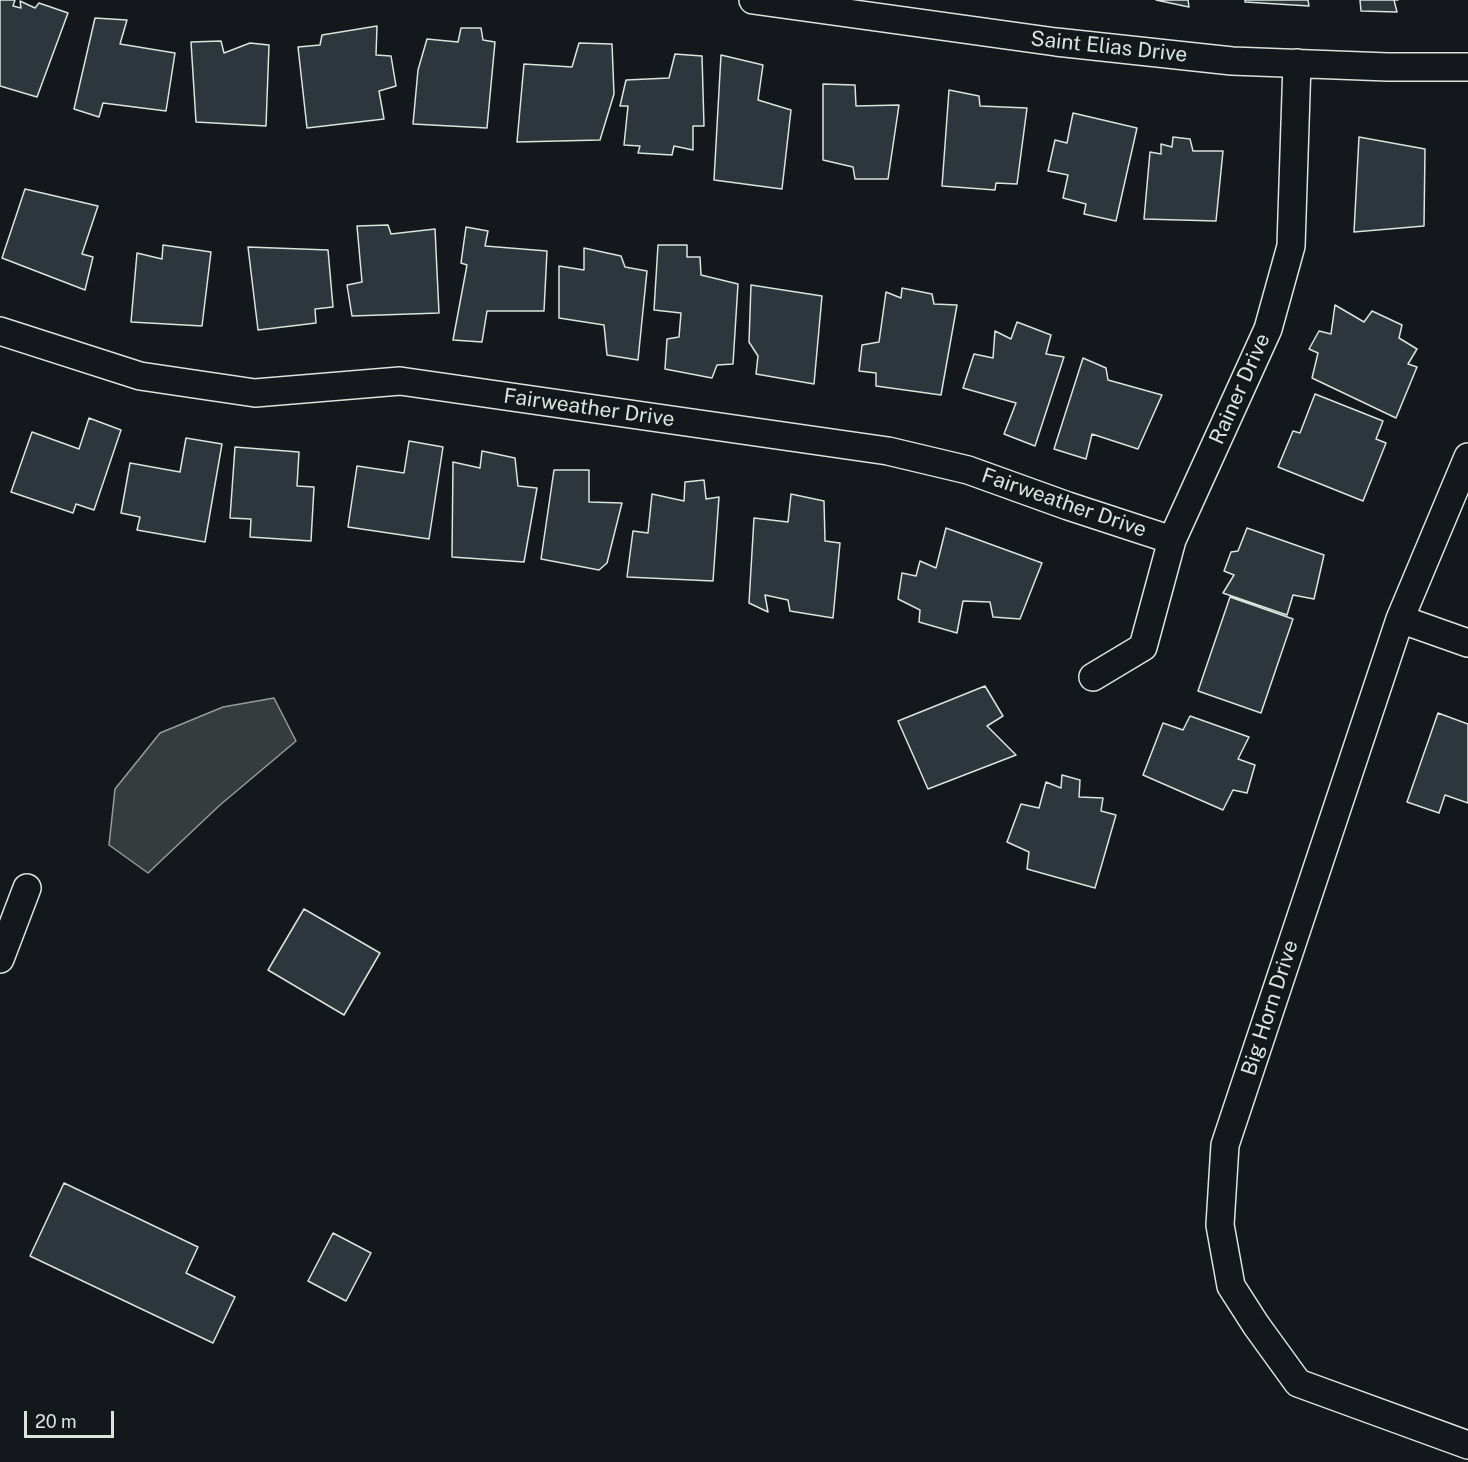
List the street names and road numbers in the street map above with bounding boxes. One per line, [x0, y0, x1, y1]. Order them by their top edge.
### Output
street label: Saint Elias Drive [1029, 26, 1189, 68]
street label: Rainer Drive [1204, 330, 1276, 448]
street label: Fairweather Drive [502, 384, 676, 432]
street label: Fairweather Drive [978, 463, 1150, 543]
street label: Big Horn Drive [1236, 937, 1304, 1079]

